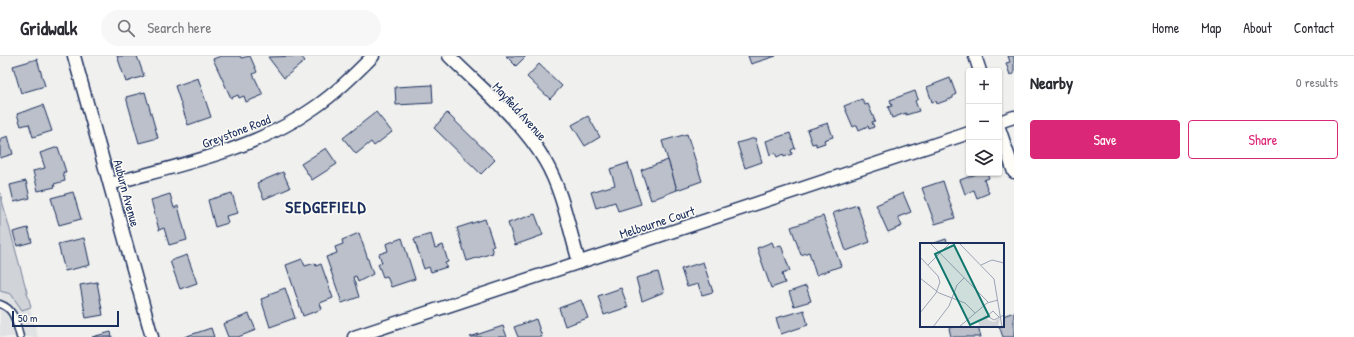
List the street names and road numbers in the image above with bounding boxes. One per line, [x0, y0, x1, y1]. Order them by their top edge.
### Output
street label: Mayfield Avenue [489, 78, 551, 144]
street label: Greystone Road [199, 110, 273, 152]
street label: Auburn Avenue [109, 157, 145, 229]
street label: Melbourne Court [617, 201, 697, 243]

